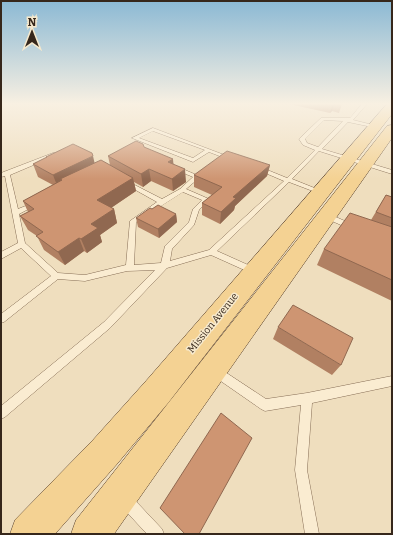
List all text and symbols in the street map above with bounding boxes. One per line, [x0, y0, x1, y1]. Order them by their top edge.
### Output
north arrow [12, 12, 52, 52]
text: N [28, 16, 37, 29]
street label: Mission Avenue [185, 291, 241, 355]

